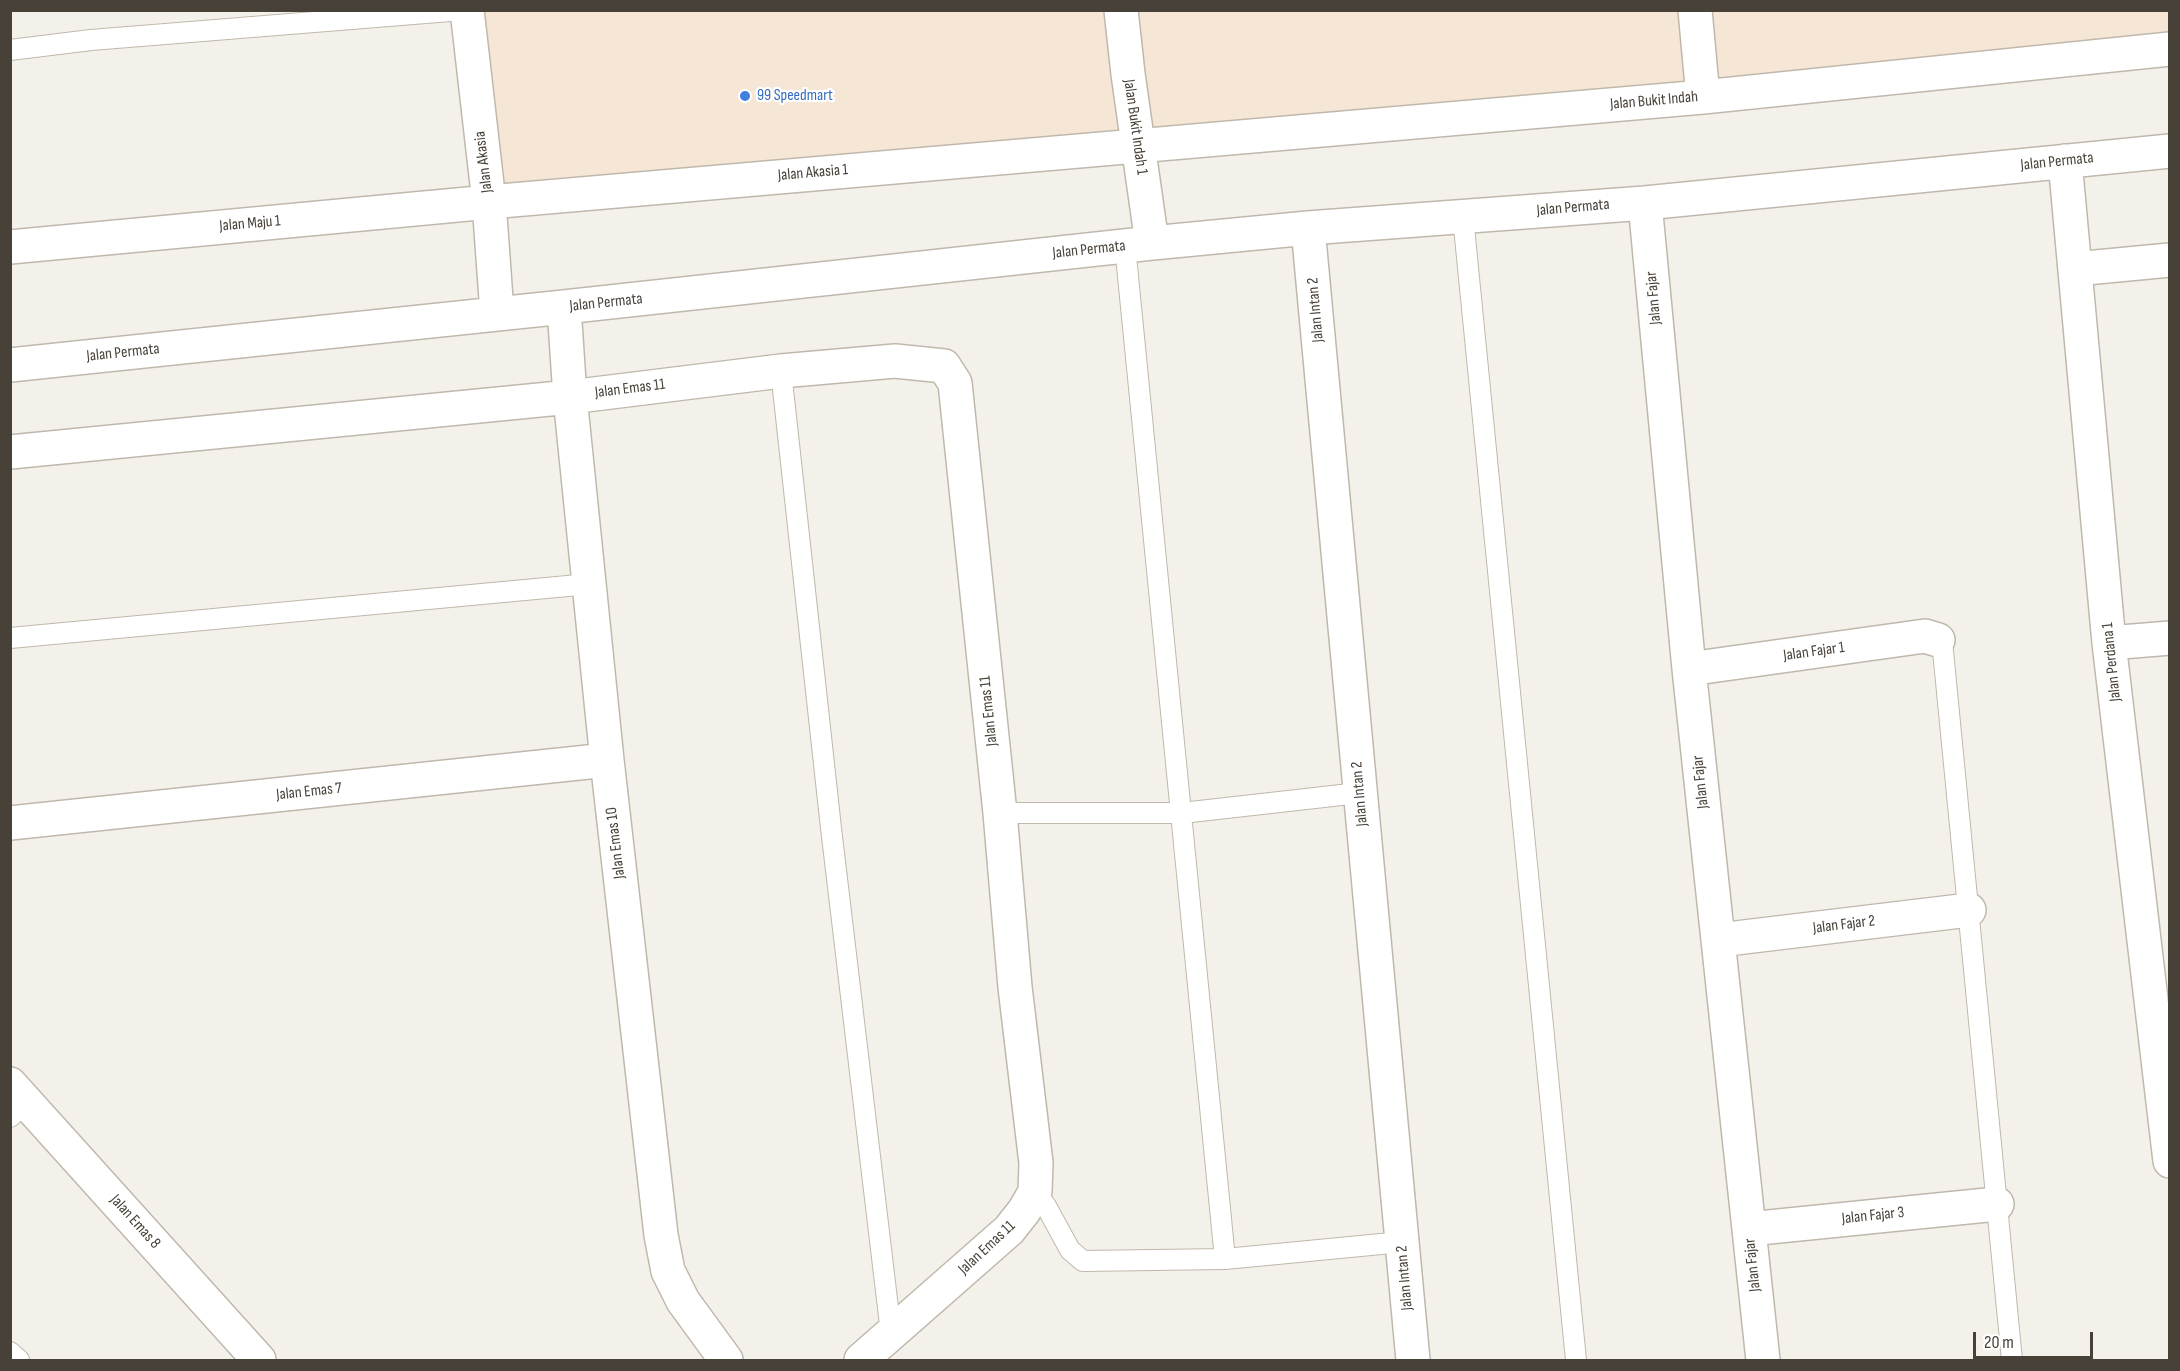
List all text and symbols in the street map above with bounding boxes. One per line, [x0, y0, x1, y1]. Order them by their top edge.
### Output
street label: Jalan Bukit Indah 1 [1119, 78, 1151, 176]
place label: 99 Speedmart [757, 86, 833, 106]
street label: Jalan Bukit Indah [1609, 88, 1699, 114]
marker: 99 Speedmart [738, 89, 752, 103]
street label: Jalan Akasia [471, 130, 497, 194]
street label: Jalan Permata [2020, 149, 2094, 175]
street label: Jalan Akasia 1 [777, 160, 849, 186]
street label: Jalan Permata [1536, 195, 1610, 221]
street label: Jalan Maju 1 [219, 212, 281, 236]
street label: Jalan Permata [1052, 237, 1126, 263]
street label: Jalan Fajar [1642, 271, 1666, 325]
street label: Jalan Intan 2 [1304, 277, 1328, 343]
street label: Jalan Permata [569, 290, 643, 316]
street label: Jalan Permata [86, 340, 160, 366]
street label: Jalan Emas 11 [594, 375, 666, 403]
street label: Jalan Perdana 1 [2098, 621, 2126, 703]
street label: Jalan Fajar 1 [1782, 638, 1846, 666]
street label: Jalan Emas 11 [976, 675, 1002, 747]
street label: Jalan Fajar [1689, 754, 1713, 810]
street label: Jalan Intan 2 [1348, 761, 1372, 827]
street label: Jalan Emas 7 [275, 779, 343, 805]
street label: Jalan Emas 10 [602, 806, 630, 880]
street label: Jalan Fajar 2 [1812, 912, 1876, 938]
street label: Jalan Emas 8 [106, 1191, 164, 1253]
street label: Jalan Fajar 3 [1841, 1203, 1905, 1229]
street label: Jalan Emas 11 [955, 1217, 1019, 1279]
street label: Jalan Fajar [1741, 1237, 1765, 1293]
street label: Jalan Intan 2 [1393, 1245, 1417, 1311]
scale bar [1976, 1320, 2096, 1358]
text: 20 m [1984, 1332, 2014, 1353]

